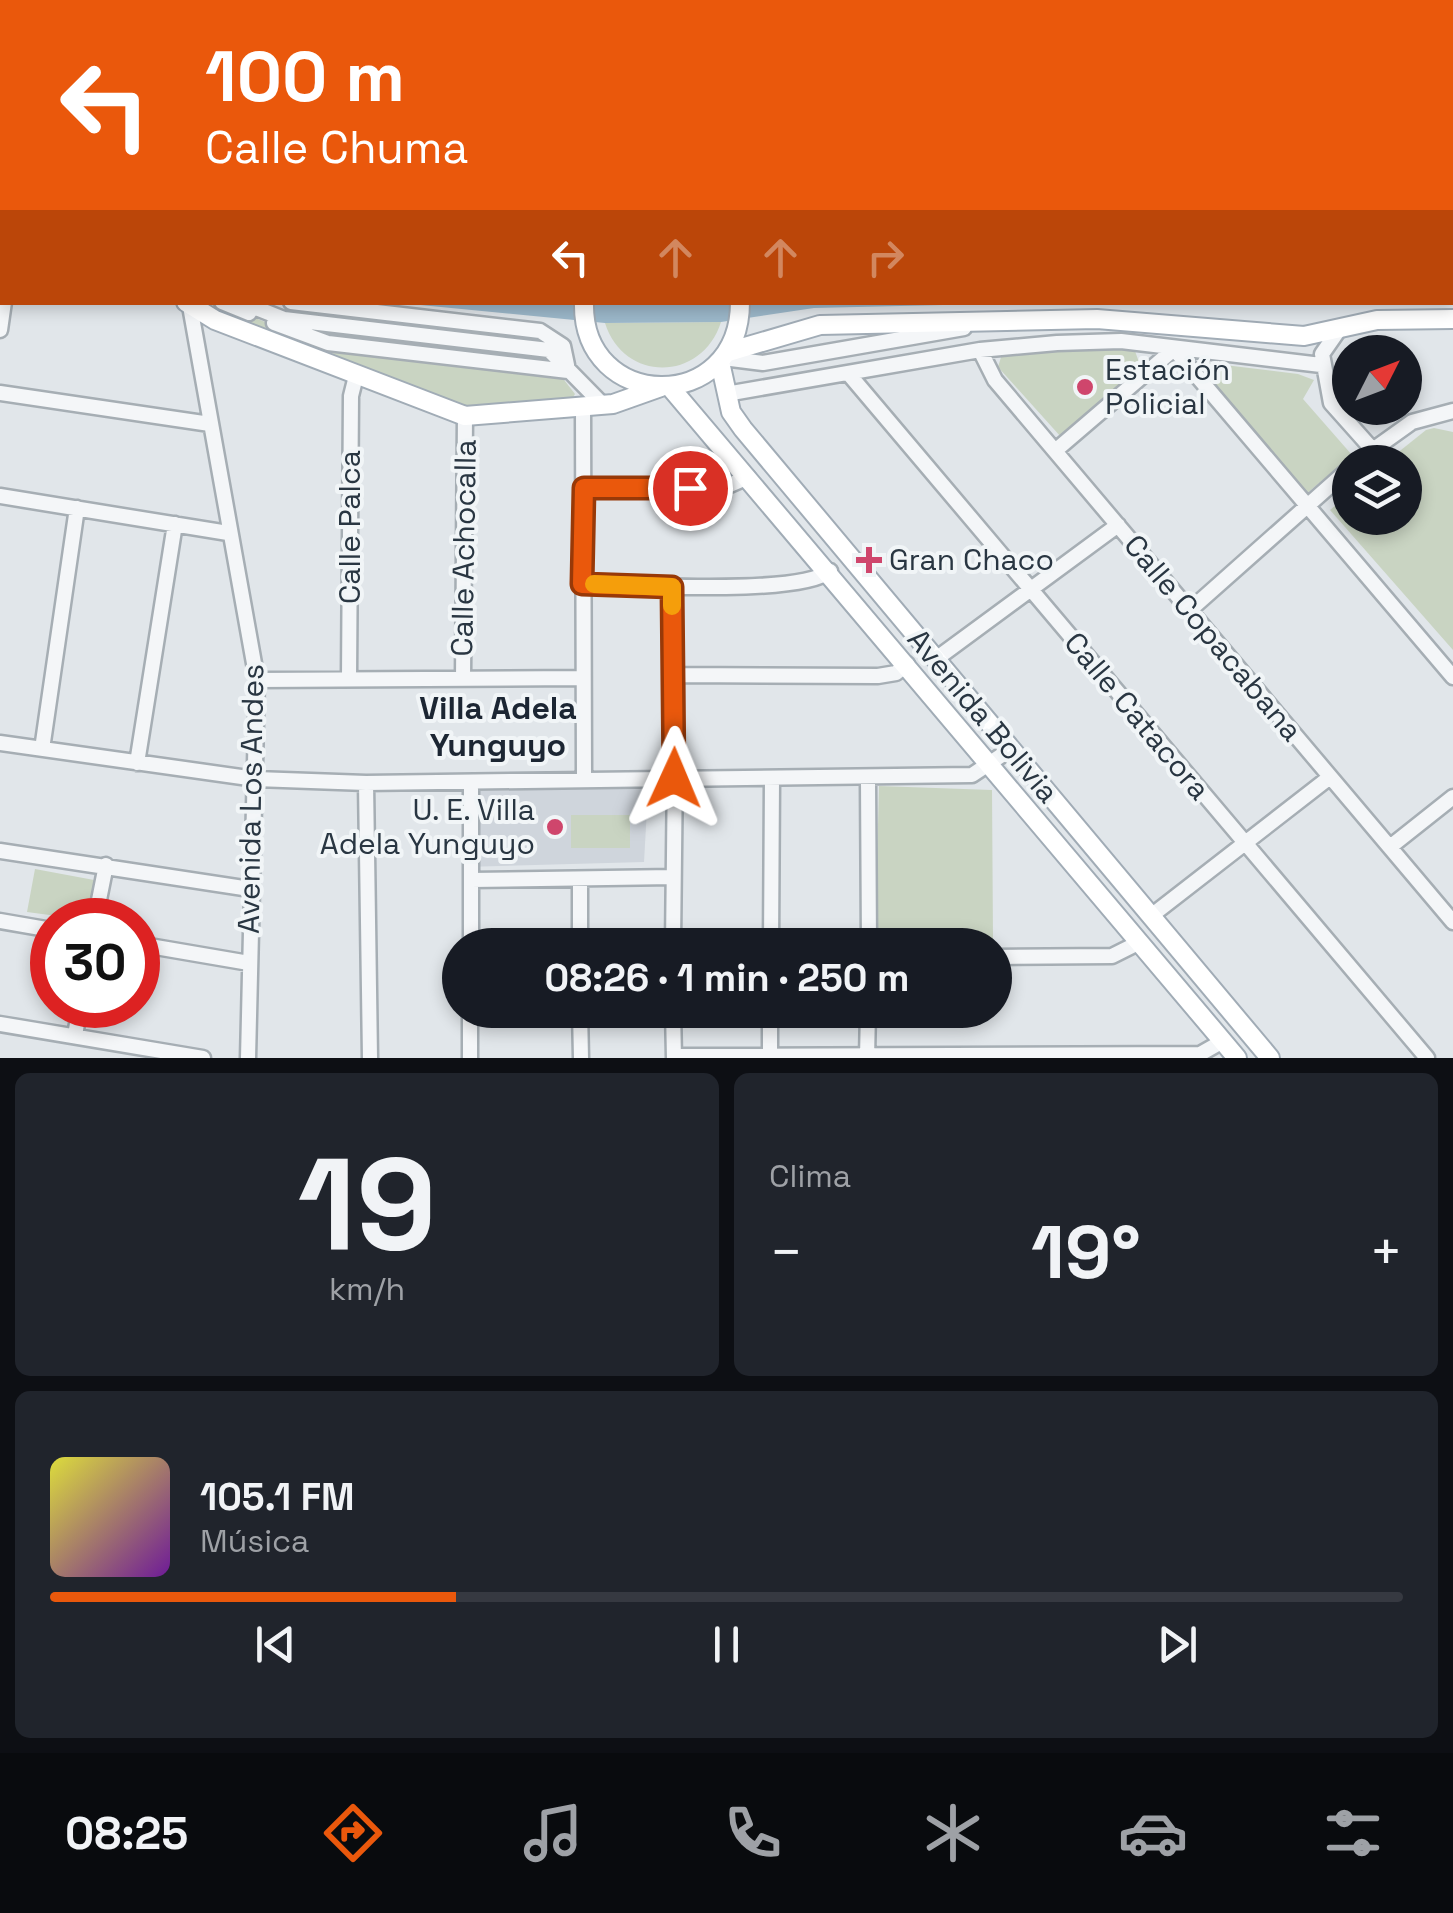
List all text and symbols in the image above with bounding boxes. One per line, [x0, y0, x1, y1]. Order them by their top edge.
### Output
text: 100 m [205, 32, 405, 121]
icon: left [40, 40, 170, 170]
text: Calle Chuma [205, 119, 468, 176]
icon: left [543, 230, 598, 285]
icon: ahead [648, 230, 703, 285]
icon: ahead [753, 230, 808, 285]
icon: right [858, 230, 913, 285]
north arrow [1332, 335, 1422, 425]
map controls [1332, 335, 1422, 535]
place label: Estación Policial [1105, 350, 1230, 423]
marker: Estación Policial [1074, 376, 1096, 398]
street label: Calle Achocalla [442, 439, 485, 657]
button: layers [1332, 445, 1422, 535]
pin [648, 446, 733, 531]
street label: Calle Palca [330, 450, 369, 604]
icon: arrive [663, 461, 718, 516]
street label: Calle Copacabana [1116, 526, 1311, 749]
place label: Gran Chaco [889, 540, 1054, 579]
marker: Gran Chaco [858, 549, 880, 571]
street label: Avenida Bolivia [899, 621, 1068, 811]
street label: Calle Catacora [1056, 624, 1219, 808]
street label: Avenida Los Andes [229, 664, 272, 934]
district label: Villa Adela Yunguyo [419, 688, 577, 765]
position arrow [622, 726, 726, 830]
place label: U. E. Villa Adela Yunguyo [320, 790, 535, 863]
marker: U. E. Villa Adela Yunguyo [544, 816, 566, 838]
speed limit sign: 30 [30, 898, 160, 1028]
text: 08:26 · 1 min · 250 m [545, 954, 909, 1002]
text: 19 [297, 1121, 437, 1287]
text: Clima [769, 1156, 851, 1196]
text: 19° [1031, 1204, 1141, 1300]
text: − [769, 1217, 803, 1287]
text: + [1369, 1217, 1403, 1287]
text: km/h [329, 1269, 405, 1309]
text: 105.1 FM [200, 1473, 355, 1521]
text: Música [200, 1521, 310, 1561]
icon: previous [248, 1617, 303, 1672]
icon: pause [699, 1617, 754, 1672]
icon: next [1150, 1617, 1205, 1672]
icon: directions [318, 1798, 388, 1868]
icon: music [518, 1798, 588, 1868]
icon: phone [718, 1798, 788, 1868]
icon: climate [918, 1798, 988, 1868]
icon: car [1118, 1798, 1188, 1868]
icon: filters [1318, 1798, 1388, 1868]
text: 08:25 [65, 1805, 188, 1862]

